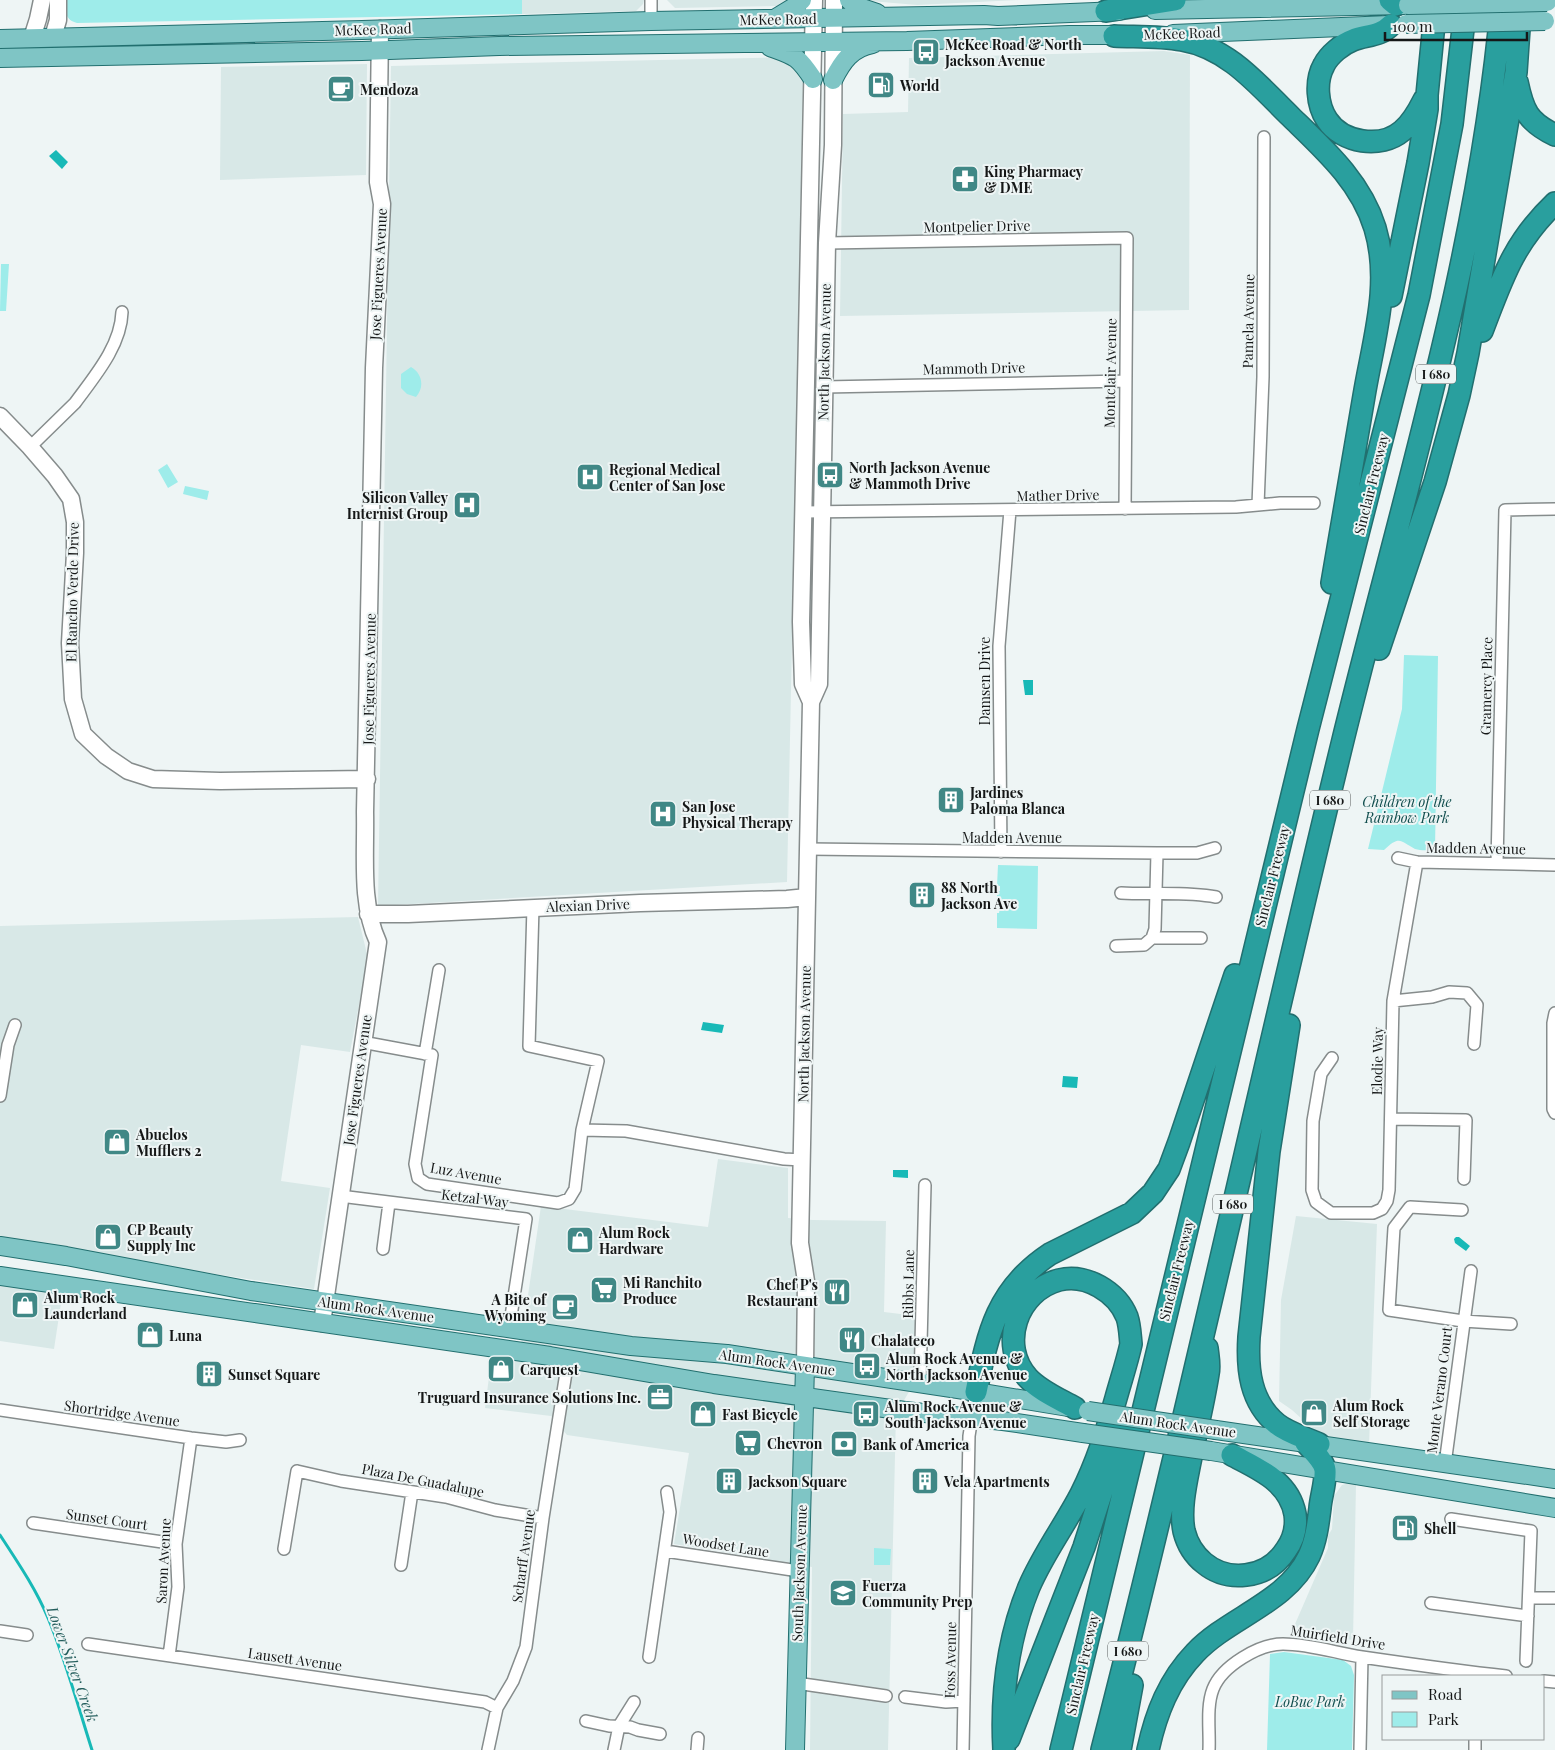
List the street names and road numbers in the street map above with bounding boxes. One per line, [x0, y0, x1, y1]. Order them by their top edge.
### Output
street label: McKee Road [739, 9, 817, 29]
street label: McKee Road [334, 18, 412, 40]
street label: McKee Road [1143, 22, 1221, 44]
street label: Jose Figueres Avenue [365, 208, 391, 341]
street label: Montpelier Drive [923, 216, 1031, 236]
street label: Pamela Avenue [1238, 274, 1258, 368]
street label: North Jackson Avenue [813, 283, 835, 421]
street label: Montclair Avenue [1100, 318, 1120, 428]
street label: Mammoth Drive [923, 358, 1025, 378]
road number: I 680 [1416, 364, 1456, 384]
street label: Sinclair Freeway [1349, 431, 1393, 537]
street label: Mather Drive [1016, 485, 1100, 505]
street label: El Rancho Verde Drive [61, 522, 83, 662]
street label: Jose Figueres Avenue [358, 613, 380, 746]
street label: Damsen Drive [975, 637, 994, 725]
street label: Gramercy Place [1476, 637, 1496, 735]
road number: I 680 [1310, 790, 1350, 810]
street label: Sinclair Freeway [1250, 823, 1294, 929]
street label: Madden Avenue [962, 828, 1062, 847]
street label: Madden Avenue [1426, 838, 1526, 858]
street label: Alexian Drive [545, 894, 630, 916]
street label: North Jackson Avenue [793, 965, 815, 1103]
street label: Jose Figueres Avenue [338, 1013, 376, 1148]
street label: Elodie Way [1367, 1027, 1387, 1095]
street label: Luz Avenue [429, 1157, 503, 1189]
street label: Ketzal Way [440, 1184, 510, 1212]
road number: I 680 [1213, 1194, 1253, 1214]
street label: Sinclair Freeway [1154, 1217, 1198, 1323]
street label: Ribbs Lane [898, 1249, 918, 1319]
street label: Alum Rock Avenue [316, 1291, 435, 1327]
street label: Monte Verano Court [1422, 1325, 1456, 1454]
street label: Alum Rock Avenue [717, 1344, 836, 1380]
street label: Shortridge Avenue [63, 1395, 181, 1431]
street label: Alum Rock Avenue [1118, 1406, 1237, 1442]
street label: Plaza De Guadalupe [360, 1459, 486, 1501]
street label: Sunset Court [65, 1504, 150, 1534]
street label: South Jackson Avenue [787, 1504, 811, 1642]
street label: Scharff Avenue [507, 1508, 539, 1604]
street label: Saron Avenue [151, 1518, 175, 1604]
street label: Woodset Lane [680, 1529, 771, 1561]
street label: Sinclair Freeway [1061, 1611, 1103, 1717]
street label: Muirfield Drive [1289, 1620, 1387, 1654]
street label: Foss Avenue [940, 1621, 960, 1699]
road number: I 680 [1108, 1642, 1148, 1660]
street label: Lausett Avenue [247, 1643, 343, 1675]

